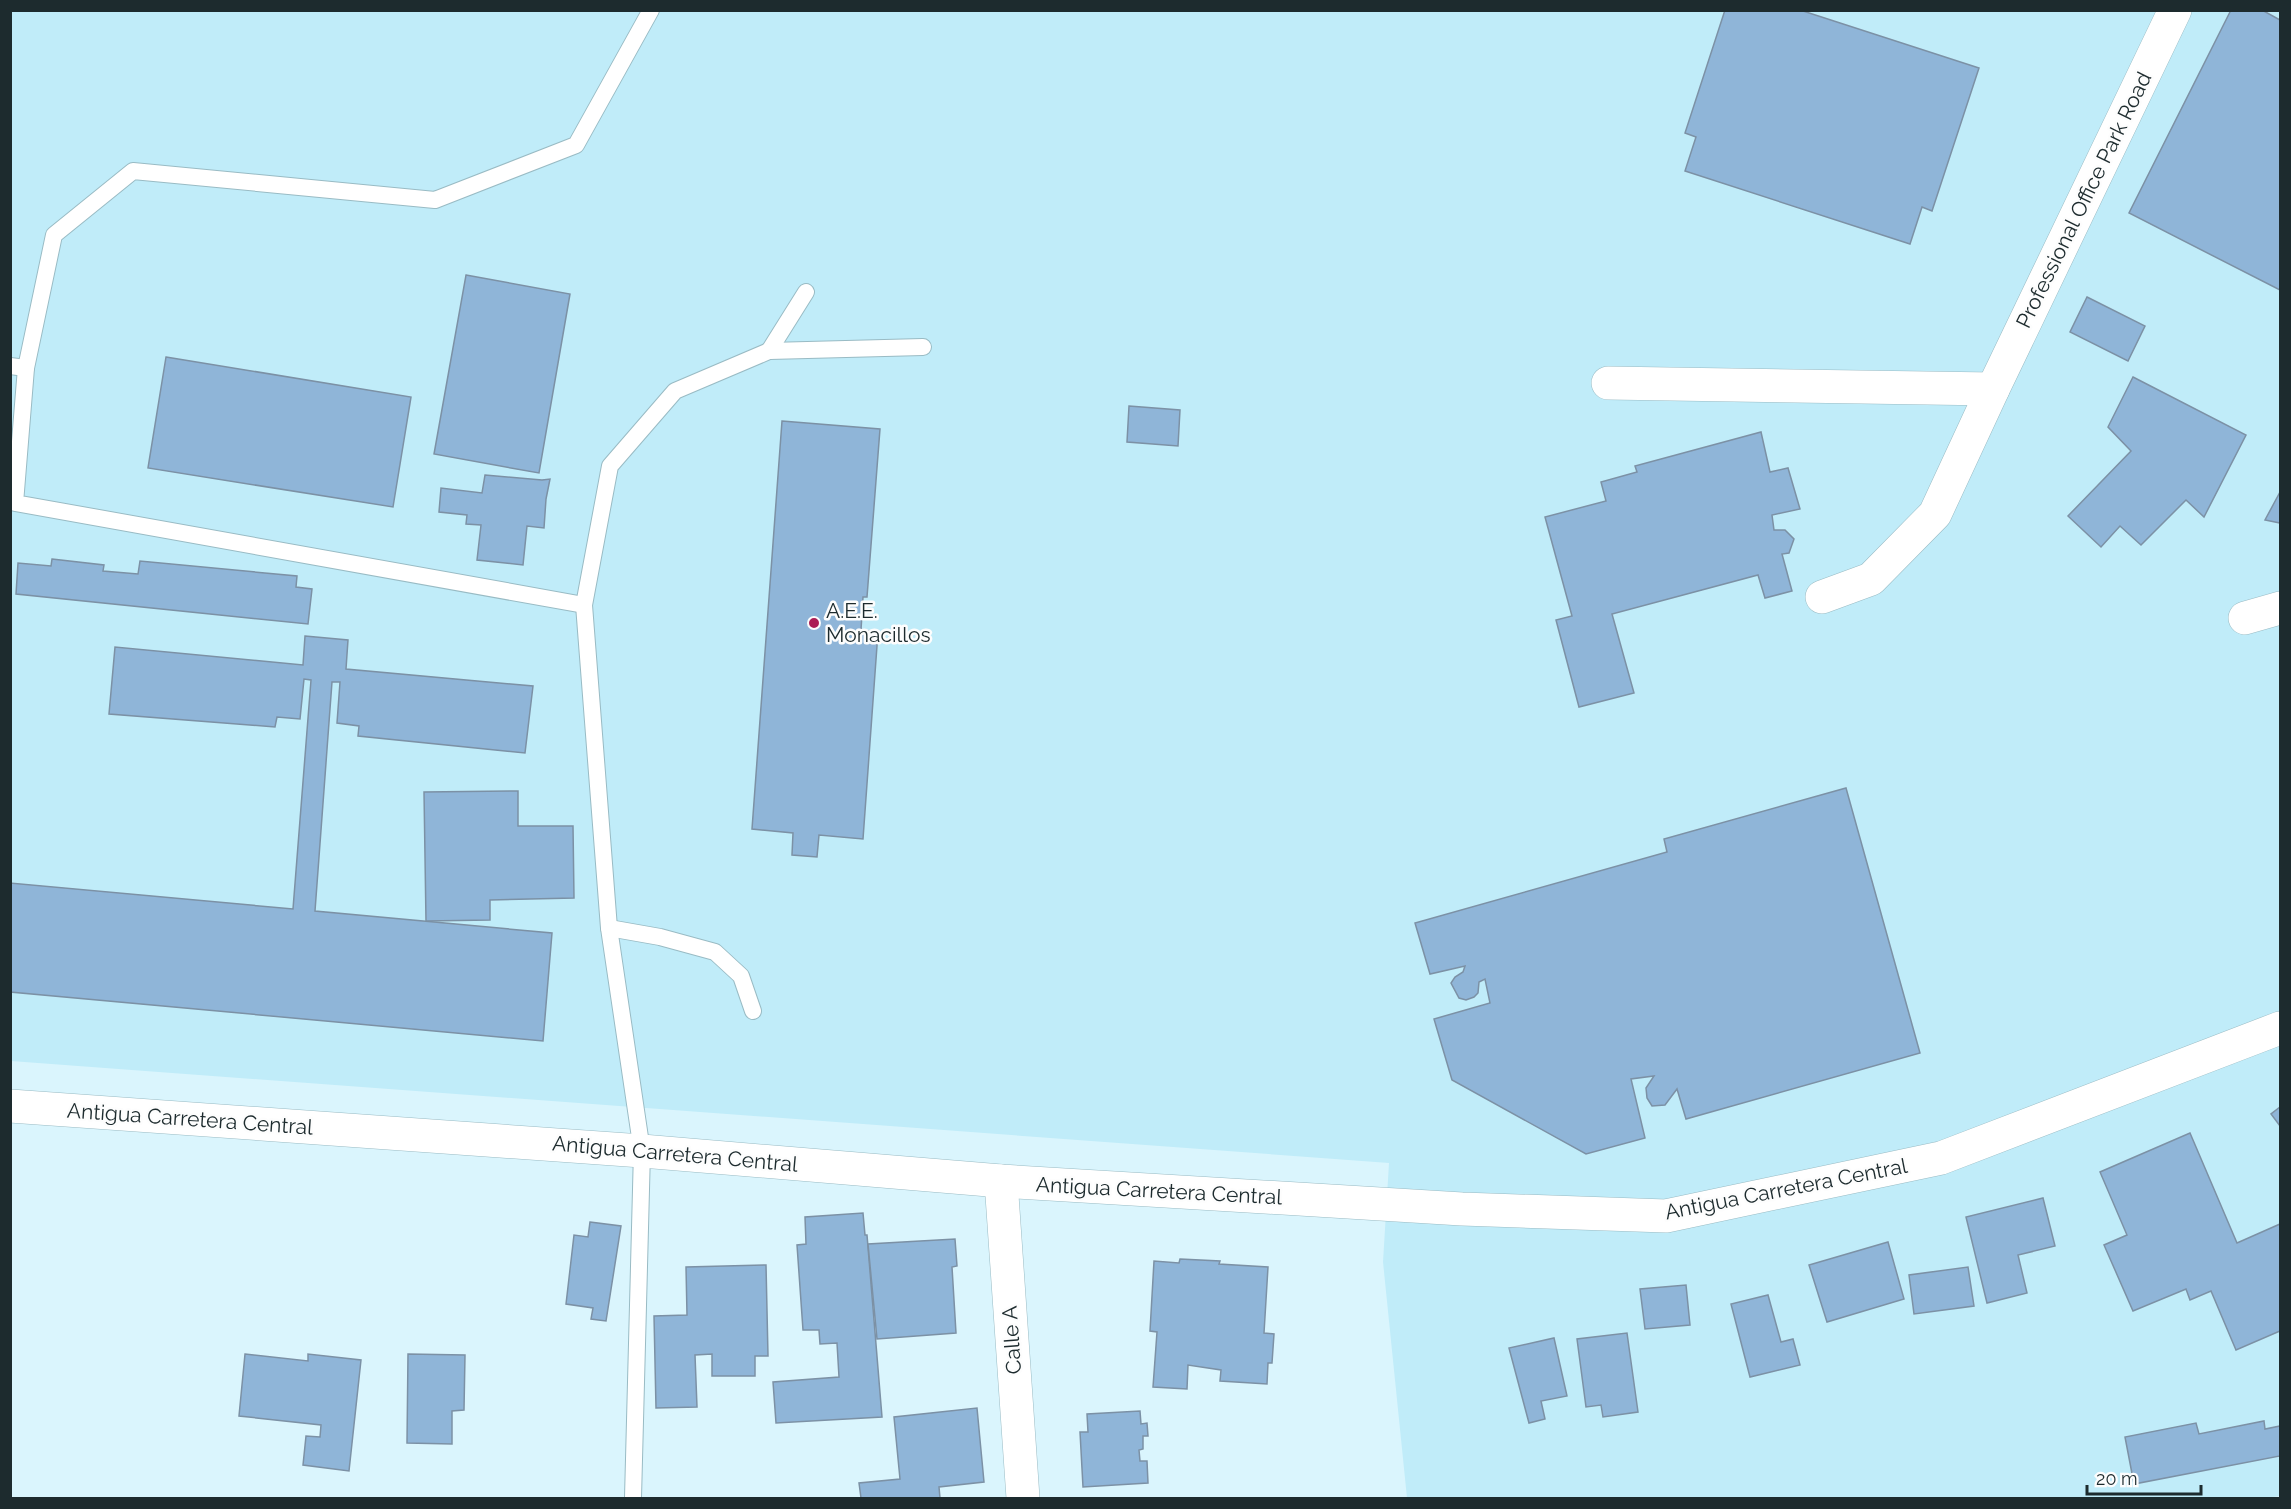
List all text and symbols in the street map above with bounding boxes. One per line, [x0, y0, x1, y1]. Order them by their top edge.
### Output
street label: Professional Office Park Road [2011, 68, 2157, 332]
place label: A.E.E. Monacillos [826, 598, 931, 647]
marker: A.E.E. Monacillos [807, 616, 821, 630]
street label: Antigua Carretera Central [66, 1097, 314, 1140]
street label: Antigua Carretera Central [551, 1130, 799, 1177]
street label: Antigua Carretera Central [1663, 1153, 1909, 1224]
street label: Antigua Carretera Central [1035, 1172, 1283, 1209]
street label: Calle A [997, 1305, 1026, 1375]
scale bar [2087, 1458, 2201, 1496]
text: 20 m [2096, 1468, 2138, 1489]

